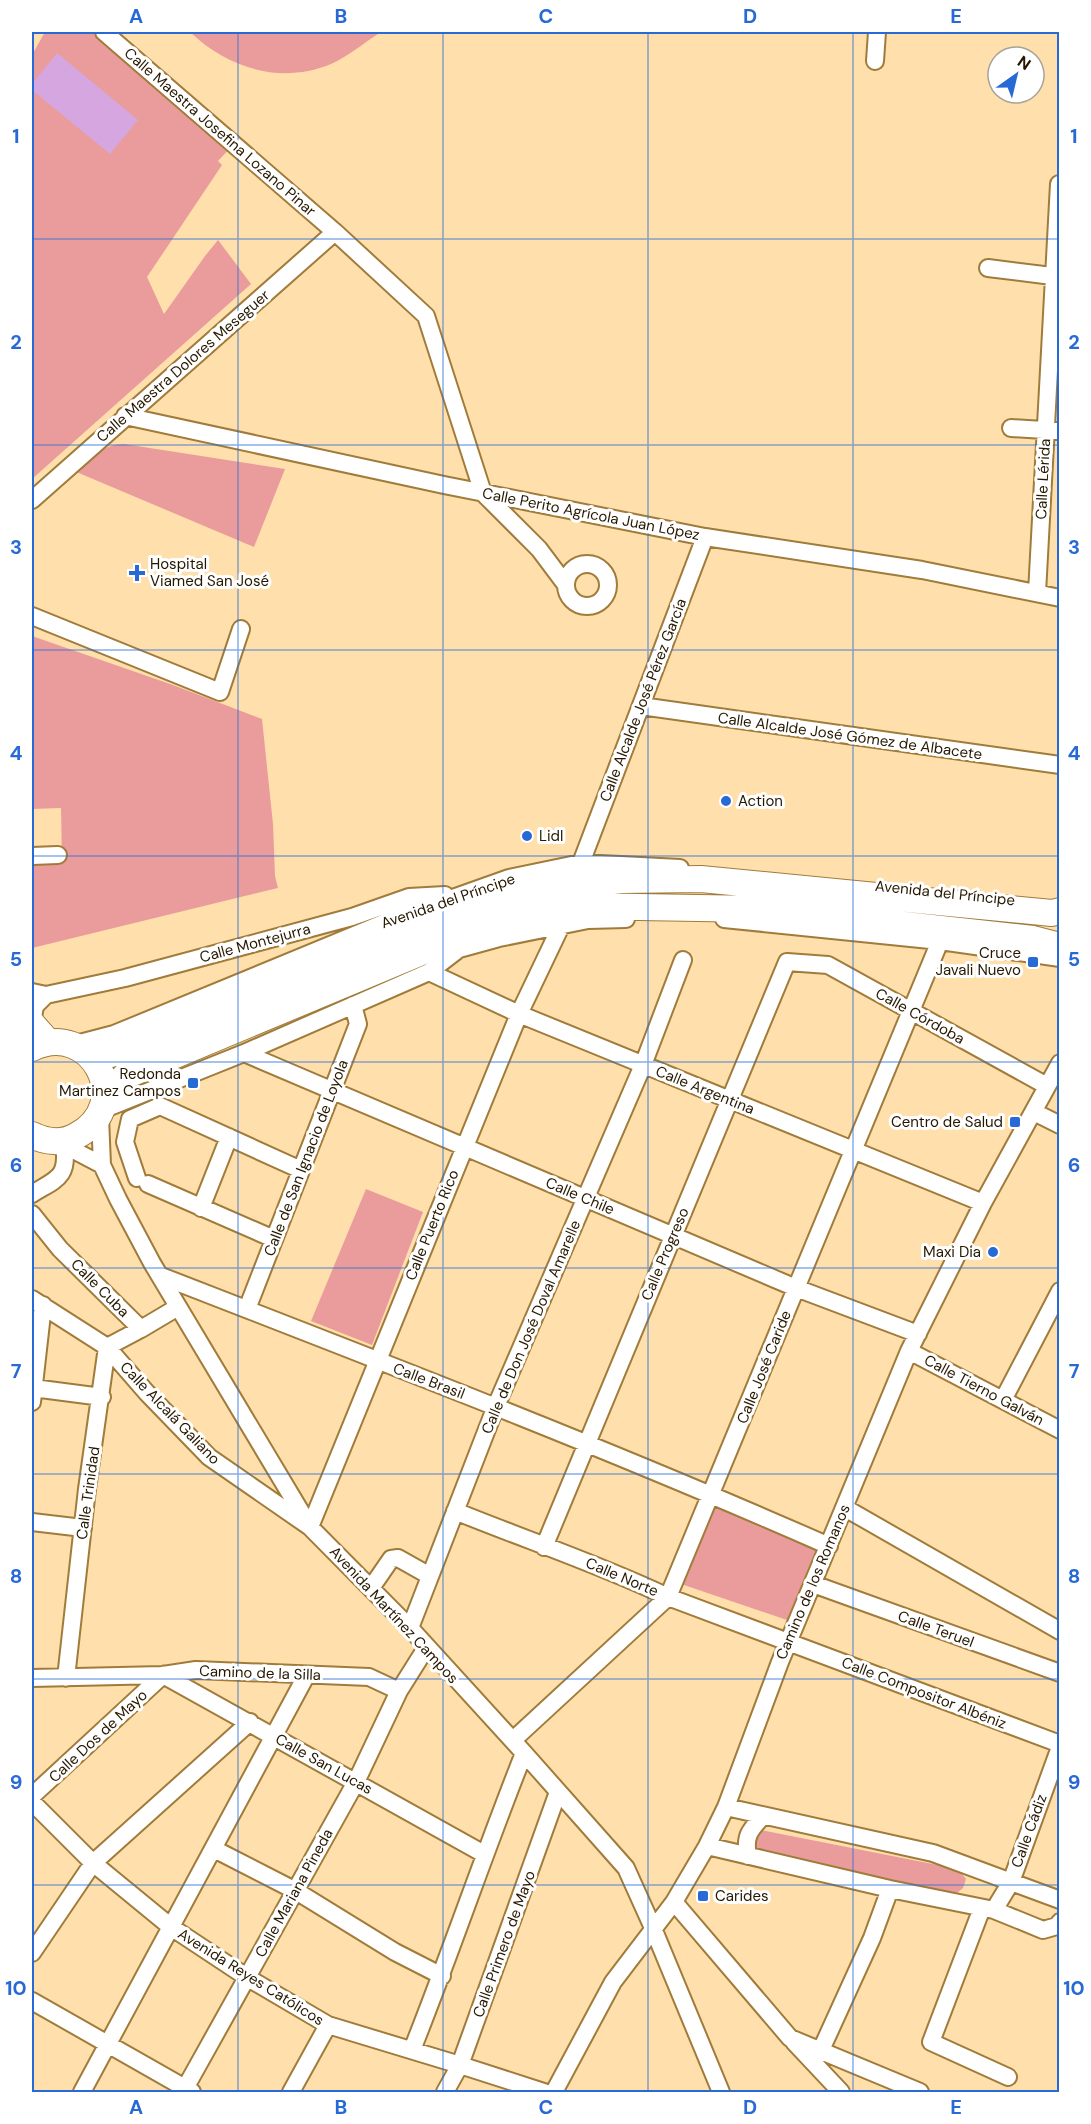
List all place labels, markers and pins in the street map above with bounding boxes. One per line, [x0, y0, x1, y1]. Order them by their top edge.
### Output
place label: Hospital Viamed San José [150, 554, 269, 591]
marker: Hospital Viamed San José [128, 564, 146, 582]
place label: Action [738, 791, 783, 811]
marker: Action [719, 794, 733, 808]
place label: Lidl [539, 826, 563, 846]
marker: Lidl [520, 829, 534, 843]
place label: Cruce Javali Nuevo [935, 943, 1021, 980]
marker: Cruce Javali Nuevo [1026, 955, 1040, 969]
place label: Redonda Martinez Campos [59, 1064, 181, 1101]
marker: Redonda Martinez Campos [186, 1076, 200, 1090]
place label: Centro de Salud [891, 1112, 1003, 1132]
marker: Centro de Salud [1008, 1115, 1022, 1129]
place label: Maxi Dia [923, 1242, 981, 1262]
marker: Maxi Dia [986, 1245, 1000, 1259]
place label: Carides [715, 1886, 769, 1906]
marker: Carides [696, 1889, 710, 1903]

